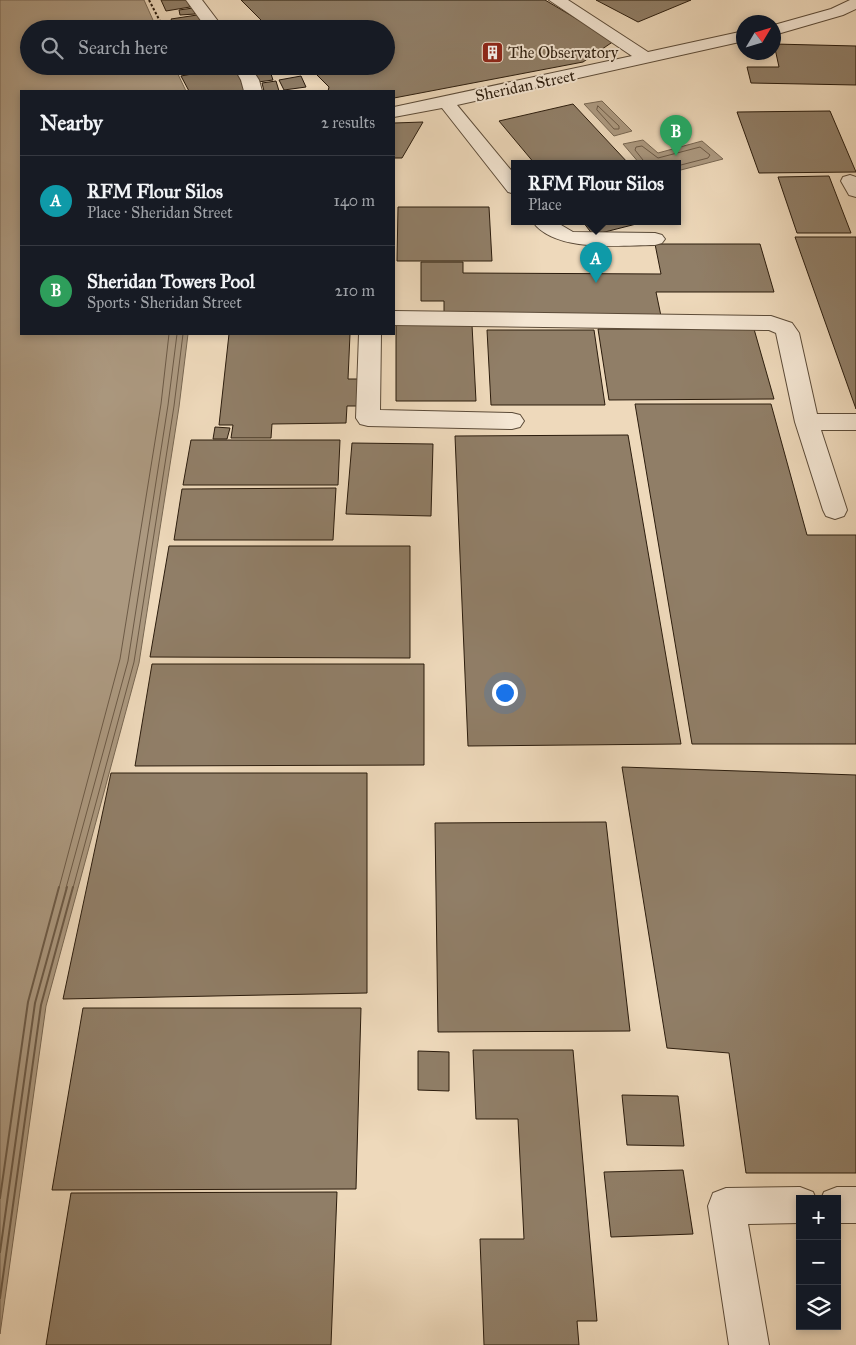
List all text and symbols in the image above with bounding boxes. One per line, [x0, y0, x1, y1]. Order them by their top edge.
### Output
north arrow [736, 15, 781, 60]
search box [20, 20, 395, 75]
icon: search [38, 34, 66, 62]
text: Search here [78, 36, 168, 59]
building icon: The Observatory [480, 40, 504, 64]
place label: The Observatory [508, 43, 619, 62]
street label: Sheridan Street [473, 66, 577, 105]
text: Nearby [40, 110, 103, 136]
text: 2 results [321, 113, 375, 132]
pin: B [660, 115, 692, 156]
popup [511, 160, 681, 225]
text: RFM Flour Silos [528, 172, 664, 195]
text: RFM Flour Silos [87, 180, 223, 203]
text: A [51, 191, 61, 210]
text: 140 m [334, 191, 375, 210]
text: Place [528, 195, 562, 214]
text: Place · Sheridan Street [87, 203, 233, 222]
pin: A [580, 242, 612, 283]
text: Sheridan Towers Pool [87, 270, 255, 293]
text: B [51, 281, 61, 300]
text: 210 m [335, 281, 375, 300]
text: Sports · Sheridan Street [87, 293, 242, 312]
your location [492, 680, 518, 706]
map controls [796, 1195, 841, 1330]
button: + [796, 1195, 841, 1240]
button: − [796, 1240, 841, 1285]
button: layers [796, 1285, 841, 1330]

